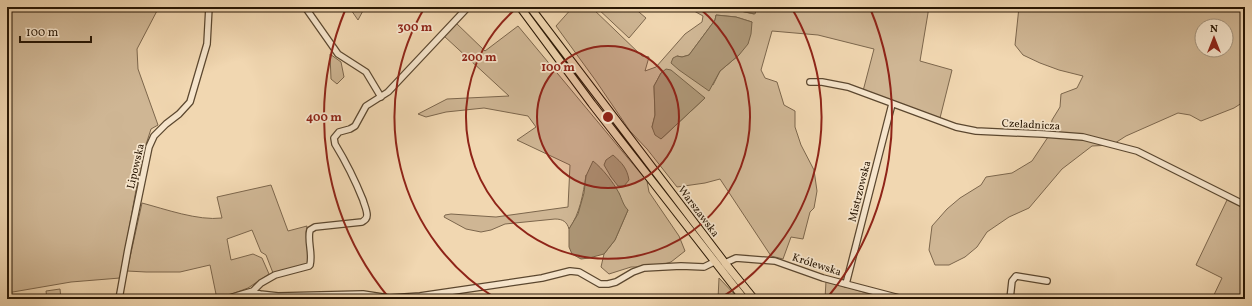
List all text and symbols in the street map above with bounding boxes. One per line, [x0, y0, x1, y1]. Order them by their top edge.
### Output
scale bar [20, 18, 91, 44]
north arrow [1194, 18, 1234, 58]
text: 300 m [398, 20, 433, 36]
text: N [1210, 22, 1218, 37]
text: 100 m [26, 25, 59, 41]
text: 200 m [461, 50, 497, 66]
text: 100 m [541, 60, 575, 76]
text: 400 m [306, 110, 342, 126]
centre of rings [601, 110, 615, 124]
street label: Czeladnicza [1001, 116, 1061, 135]
street label: Lipowska [124, 142, 149, 191]
street label: Mistrzowska [846, 159, 875, 224]
street label: Warszawska [674, 183, 722, 241]
street label: Królewska [790, 250, 844, 281]

